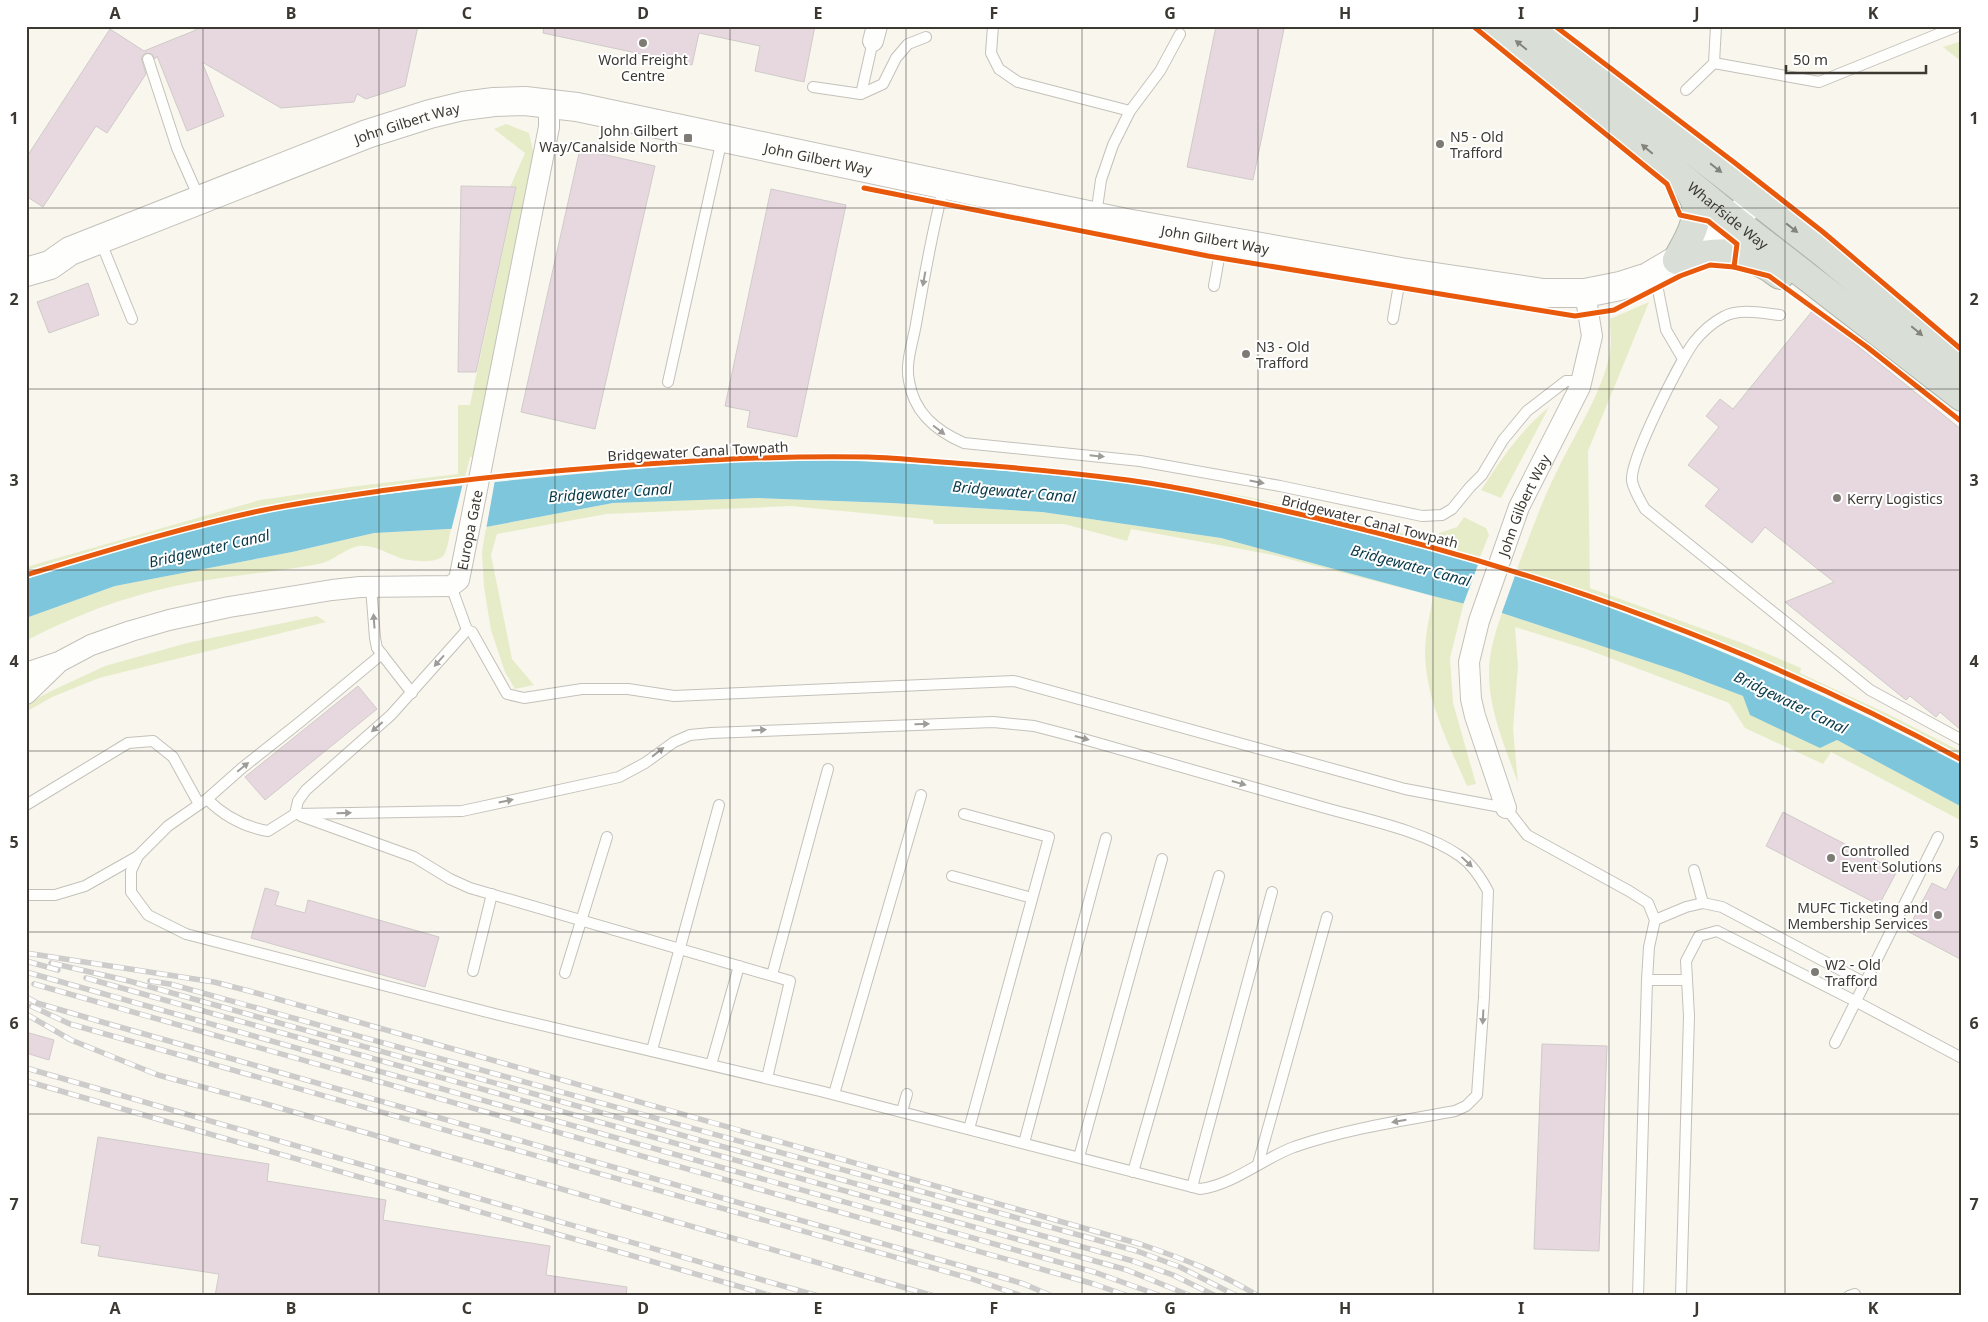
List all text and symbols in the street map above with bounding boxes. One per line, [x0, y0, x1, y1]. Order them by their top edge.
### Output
text: A [109, 2, 121, 24]
text: B [286, 2, 296, 24]
text: C [462, 2, 472, 24]
text: D [637, 2, 649, 24]
text: E [814, 2, 823, 24]
text: F [990, 2, 998, 24]
text: G [1164, 2, 1176, 24]
text: H [1339, 2, 1351, 24]
text: I [1518, 2, 1524, 24]
text: J [1692, 2, 1700, 24]
text: K [1868, 2, 1879, 24]
marker: World Freight Centre [637, 37, 649, 49]
one-way arrow [1515, 40, 1528, 51]
scale bar [1786, 42, 1926, 74]
text: 50 m [1793, 49, 1828, 69]
place label: World Freight Centre [598, 50, 688, 85]
street label: John Gilbert Way [349, 97, 462, 148]
text: 1 [9, 107, 19, 129]
text: 1 [1969, 107, 1979, 129]
place label: John Gilbert Way/Canalside North [539, 121, 678, 156]
place label: N5 - Old Trafford [1450, 127, 1504, 162]
marker: John Gilbert Way/Canalside North [682, 132, 694, 144]
street label: John Gilbert Way [761, 137, 875, 179]
marker: N5 - Old Trafford [1434, 138, 1446, 150]
one-way arrow [1640, 143, 1653, 154]
one-way arrow [1709, 163, 1722, 174]
street label: Wharfside Way [1684, 177, 1773, 254]
street label: John Gilbert Way [1158, 220, 1272, 258]
one-way arrow [1786, 222, 1799, 233]
one-way arrow [920, 271, 928, 286]
text: 2 [9, 288, 19, 310]
text: 2 [1969, 288, 1979, 310]
one-way arrow [1911, 326, 1924, 337]
place label: N3 - Old Trafford [1256, 337, 1310, 372]
marker: N3 - Old Trafford [1240, 348, 1252, 360]
one-way arrow [932, 424, 945, 435]
street label: Bridgewater Canal Towpath [607, 437, 789, 465]
street label: John Gilbert Way [1492, 450, 1554, 561]
one-way arrow [1089, 452, 1105, 460]
text: 3 [9, 469, 19, 491]
text: 3 [1969, 469, 1979, 491]
water label: Bridgewater Canal [952, 476, 1078, 506]
water label: Bridgewater Canal [548, 478, 673, 506]
one-way arrow [1250, 478, 1265, 486]
street label: Europa Gate [452, 488, 486, 572]
place label: Kerry Logistics [1847, 489, 1943, 508]
street label: Bridgewater Canal Towpath [1280, 490, 1460, 552]
marker: Kerry Logistics [1831, 492, 1843, 504]
water label: Bridgewater Canal [147, 524, 273, 572]
water label: Bridgewater Canal [1349, 539, 1474, 591]
one-way arrow [369, 613, 377, 629]
text: 4 [9, 650, 19, 672]
text: 4 [1969, 650, 1979, 672]
one-way arrow [434, 655, 445, 668]
water label: Bridgewater Canal [1731, 666, 1852, 739]
one-way arrow [914, 719, 930, 727]
one-way arrow [371, 722, 384, 733]
one-way arrow [752, 726, 768, 734]
one-way arrow [1075, 735, 1090, 743]
one-way arrow [651, 747, 664, 758]
one-way arrow [236, 761, 249, 772]
one-way arrow [1231, 779, 1246, 787]
one-way arrow [498, 797, 513, 805]
one-way arrow [336, 809, 352, 817]
text: 5 [9, 831, 19, 853]
text: 5 [1969, 831, 1979, 853]
place label: Controlled Event Solutions [1841, 841, 1942, 876]
marker: Controlled Event Solutions [1825, 852, 1837, 864]
one-way arrow [1461, 856, 1473, 868]
place label: MUFC Ticketing and Membership Services [1787, 898, 1928, 933]
marker: MUFC Ticketing and Membership Services [1932, 909, 1944, 921]
place label: W2 - Old Trafford [1825, 955, 1881, 990]
marker: W2 - Old Trafford [1809, 966, 1821, 978]
one-way arrow [1478, 1010, 1486, 1026]
text: 6 [9, 1012, 19, 1034]
text: 6 [1969, 1012, 1979, 1034]
one-way arrow [1391, 1117, 1407, 1125]
text: 7 [9, 1193, 19, 1215]
text: 7 [1969, 1193, 1979, 1215]
text: A [109, 1297, 121, 1319]
text: B [286, 1297, 296, 1319]
text: C [462, 1297, 472, 1319]
text: D [637, 1297, 649, 1319]
text: E [814, 1297, 823, 1319]
text: F [990, 1297, 998, 1319]
text: G [1164, 1297, 1176, 1319]
text: H [1339, 1297, 1351, 1319]
text: I [1518, 1297, 1524, 1319]
text: J [1692, 1297, 1700, 1319]
text: K [1868, 1297, 1879, 1319]

